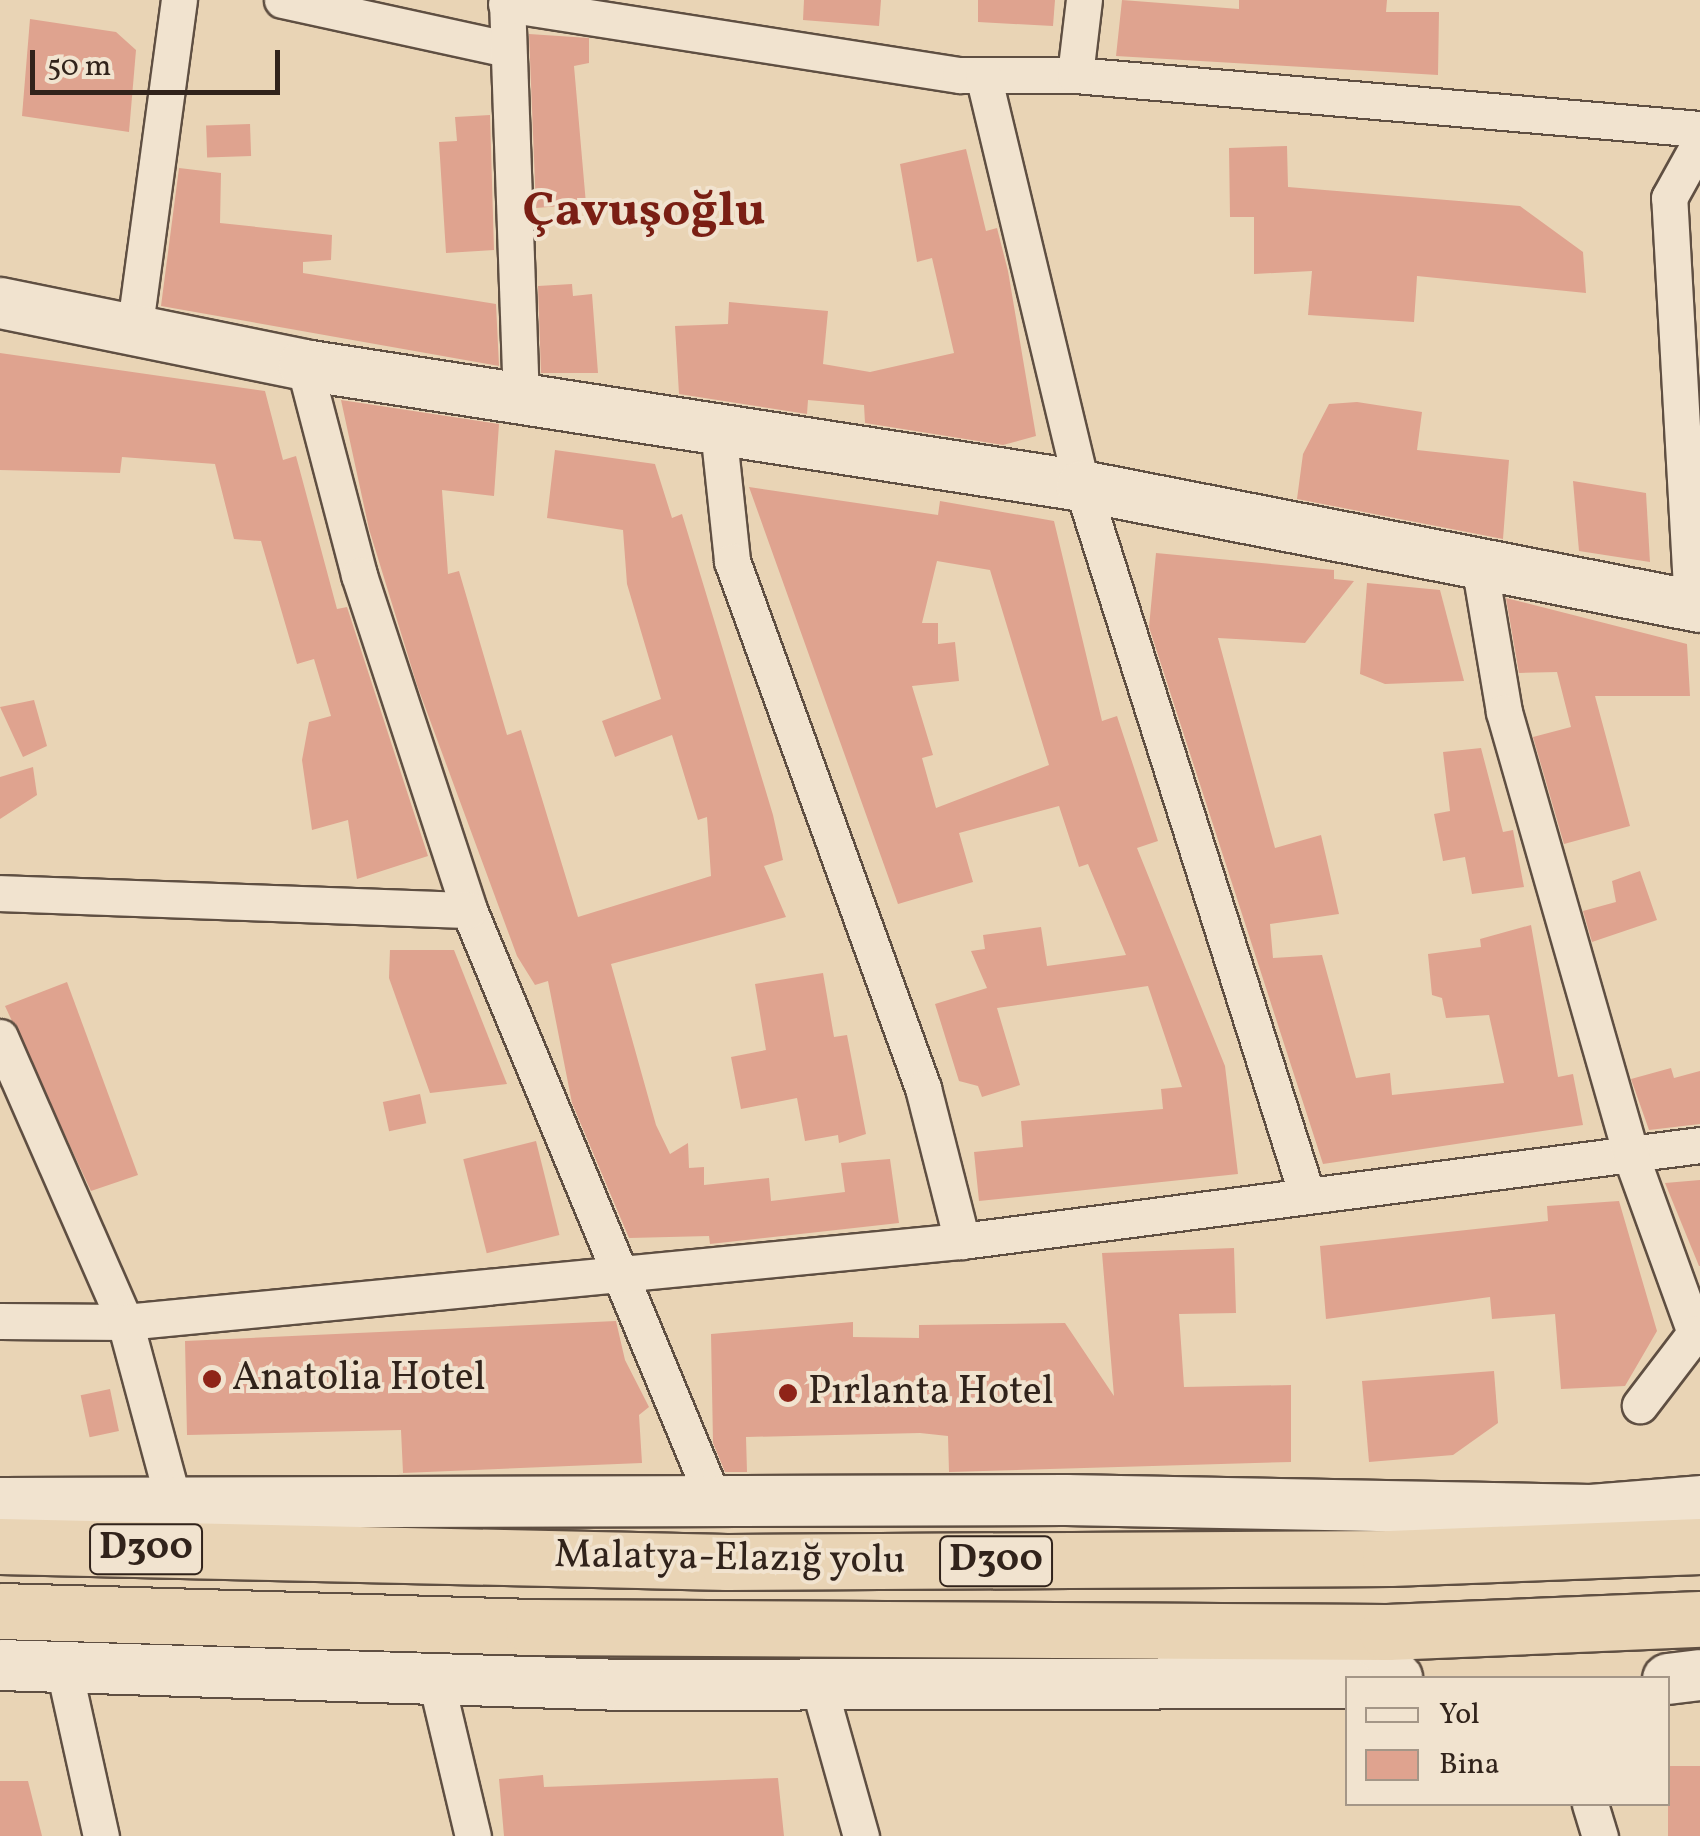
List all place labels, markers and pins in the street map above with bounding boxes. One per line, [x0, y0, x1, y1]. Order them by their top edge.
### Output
place label: Anatolia Hotel [232, 1355, 486, 1403]
marker: Anatolia Hotel [201, 1368, 223, 1390]
place label: Pırlanta Hotel [808, 1369, 1054, 1417]
marker: Pırlanta Hotel [777, 1382, 799, 1404]

